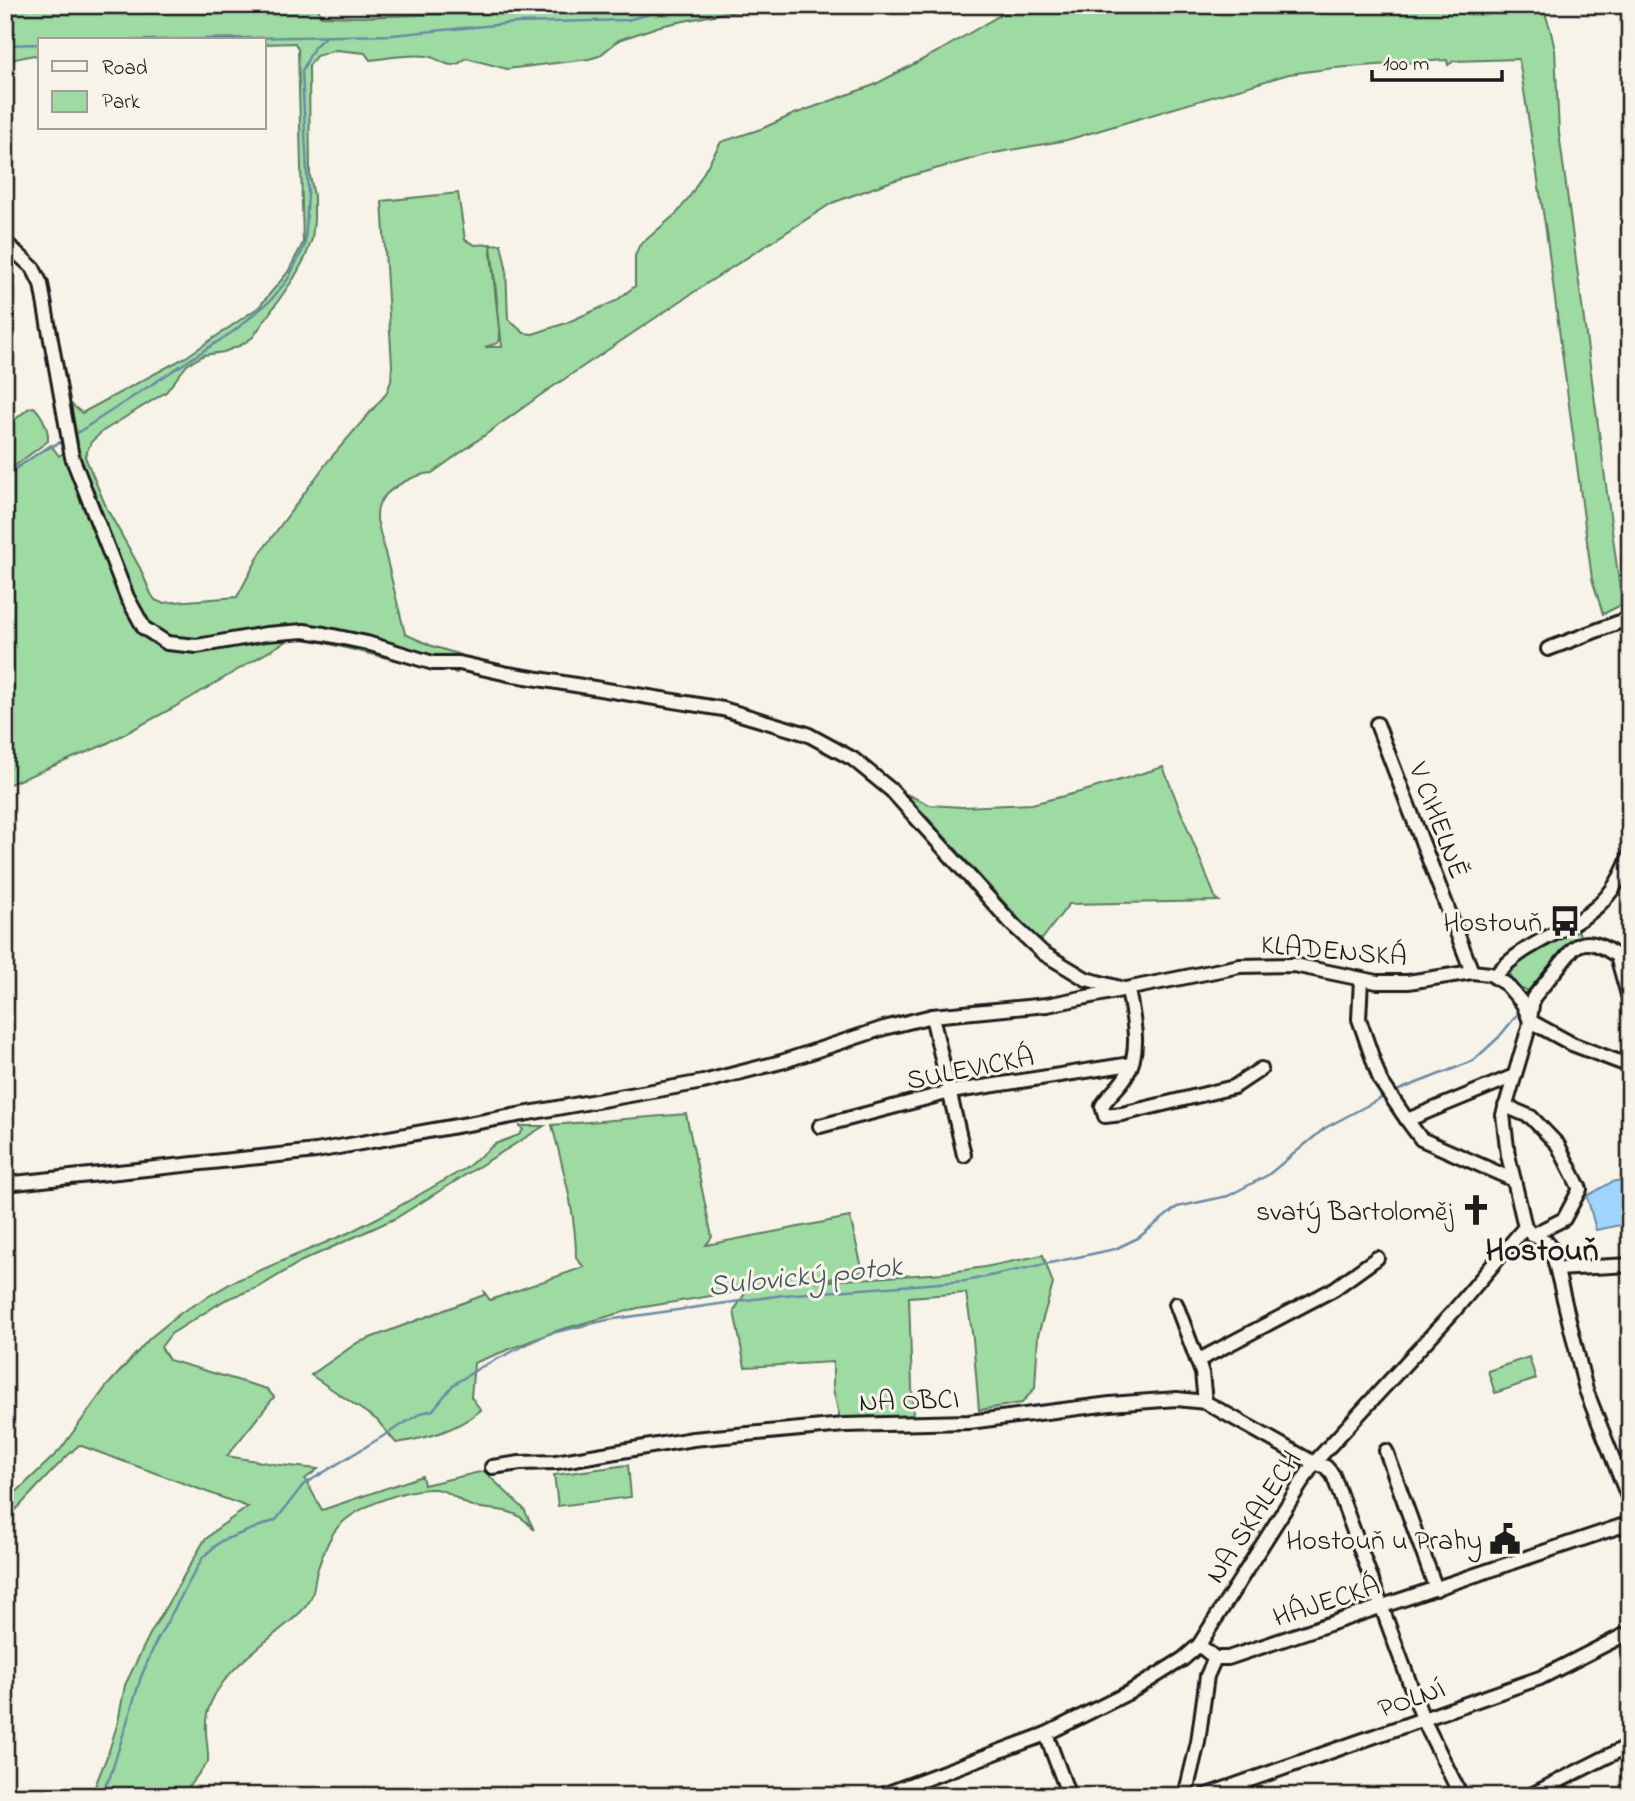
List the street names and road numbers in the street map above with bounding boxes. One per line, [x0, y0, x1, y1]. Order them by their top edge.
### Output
street label: V CIHELNĚ [1395, 756, 1478, 885]
street label: KLADENSKÁ [1259, 926, 1408, 979]
street label: SULEVICKÁ [903, 1038, 1038, 1103]
street label: NA OBCI [858, 1380, 960, 1425]
street label: NA SKALECH [1197, 1443, 1313, 1592]
street label: HÁJECKÁ [1268, 1567, 1386, 1640]
street label: POLNÍ [1373, 1670, 1451, 1731]

